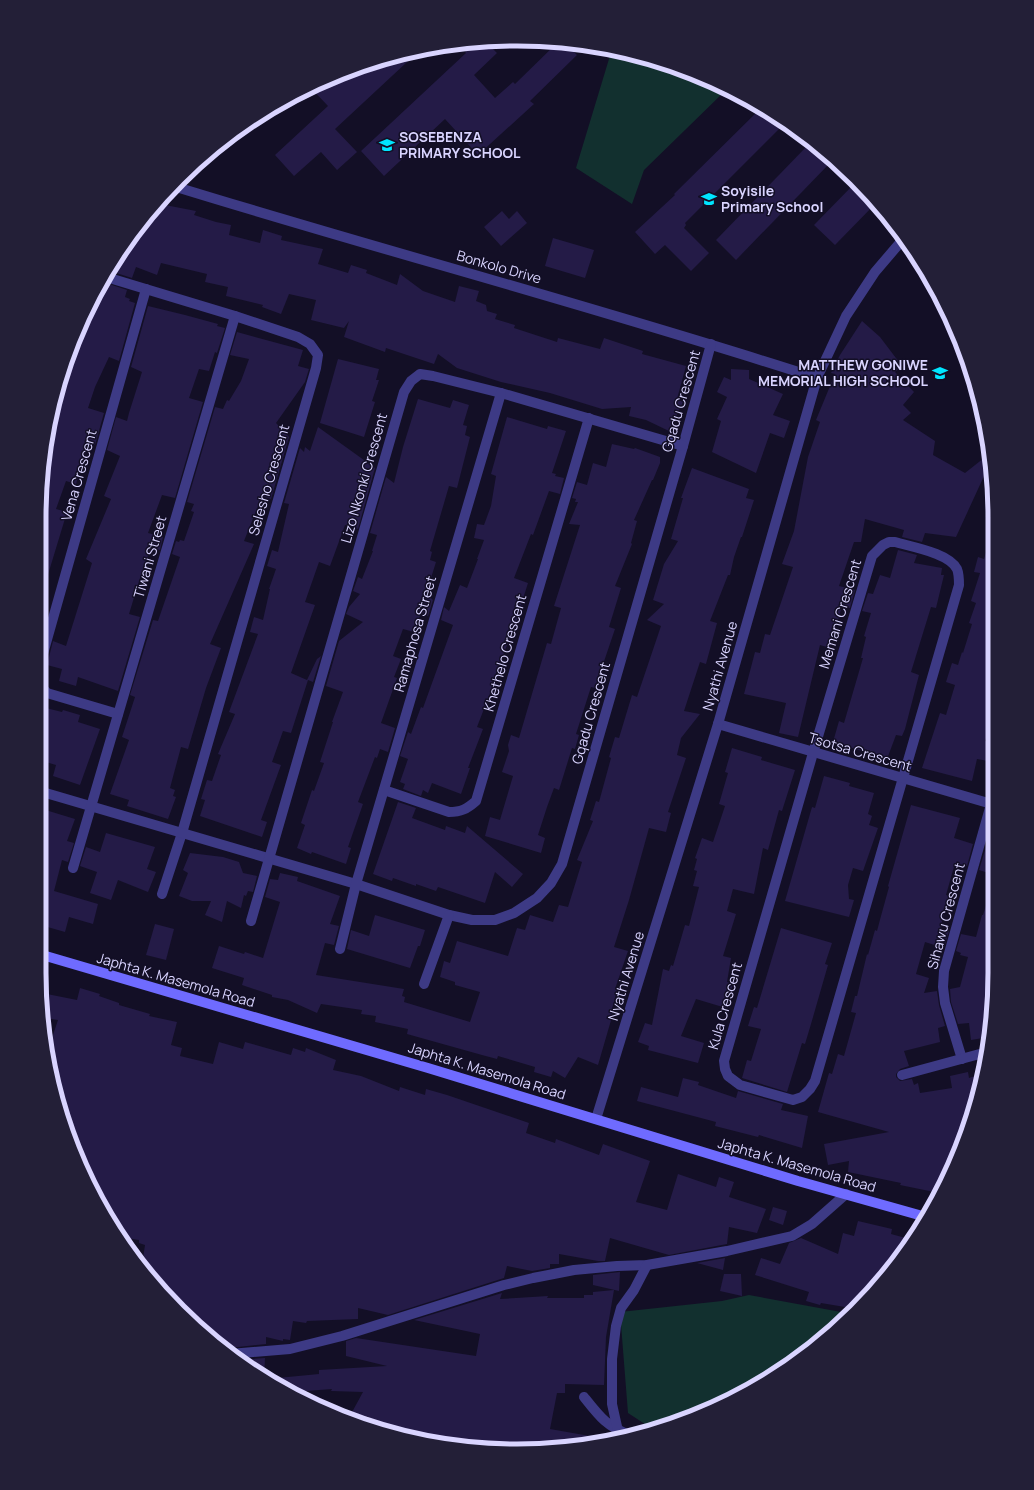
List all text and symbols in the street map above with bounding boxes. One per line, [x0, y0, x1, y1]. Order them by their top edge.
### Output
place label: SOSEBENZA PRIMARY SCHOOL [399, 127, 521, 162]
school or university icon: SOSEBENZA PRIMARY SCHOOL [378, 136, 396, 154]
place label: Soyisile Primary School [721, 181, 823, 216]
school or university icon: Soyisile Primary School [700, 190, 718, 208]
street label: Bonkolo Drive [455, 245, 544, 288]
street label: Gqadu Crescent [657, 347, 704, 454]
place label: MATTHEW GONIWE MEMORIAL HIGH SCHOOL [758, 355, 929, 390]
school or university icon: MATTHEW GONIWE MEMORIAL HIGH SCHOOL [931, 364, 949, 382]
street label: Lizo Nkonki Crescent [336, 410, 391, 545]
street label: Selesho Crescent [244, 422, 294, 538]
street label: Vena Crescent [56, 427, 101, 523]
street label: Tiwani Street [129, 513, 171, 600]
street label: Memani Crescent [814, 556, 865, 671]
street label: Ramaphosa Street [389, 573, 440, 694]
street label: Khethelo Crescent [479, 592, 530, 714]
street label: Nyathi Avenue [698, 619, 741, 713]
street label: Gqadu Crescent [567, 659, 614, 766]
street label: Tsotsa Crescent [806, 728, 914, 775]
street label: Sihawu Crescent [922, 860, 969, 971]
street label: Nyathi Avenue [603, 929, 648, 1023]
street label: Japhta K. Masemola Road [95, 948, 257, 1011]
street label: Kula Crescent [703, 960, 746, 1052]
street label: Japhta K. Masemola Road [406, 1038, 568, 1104]
street label: Japhta K. Masemola Road [716, 1133, 878, 1196]

